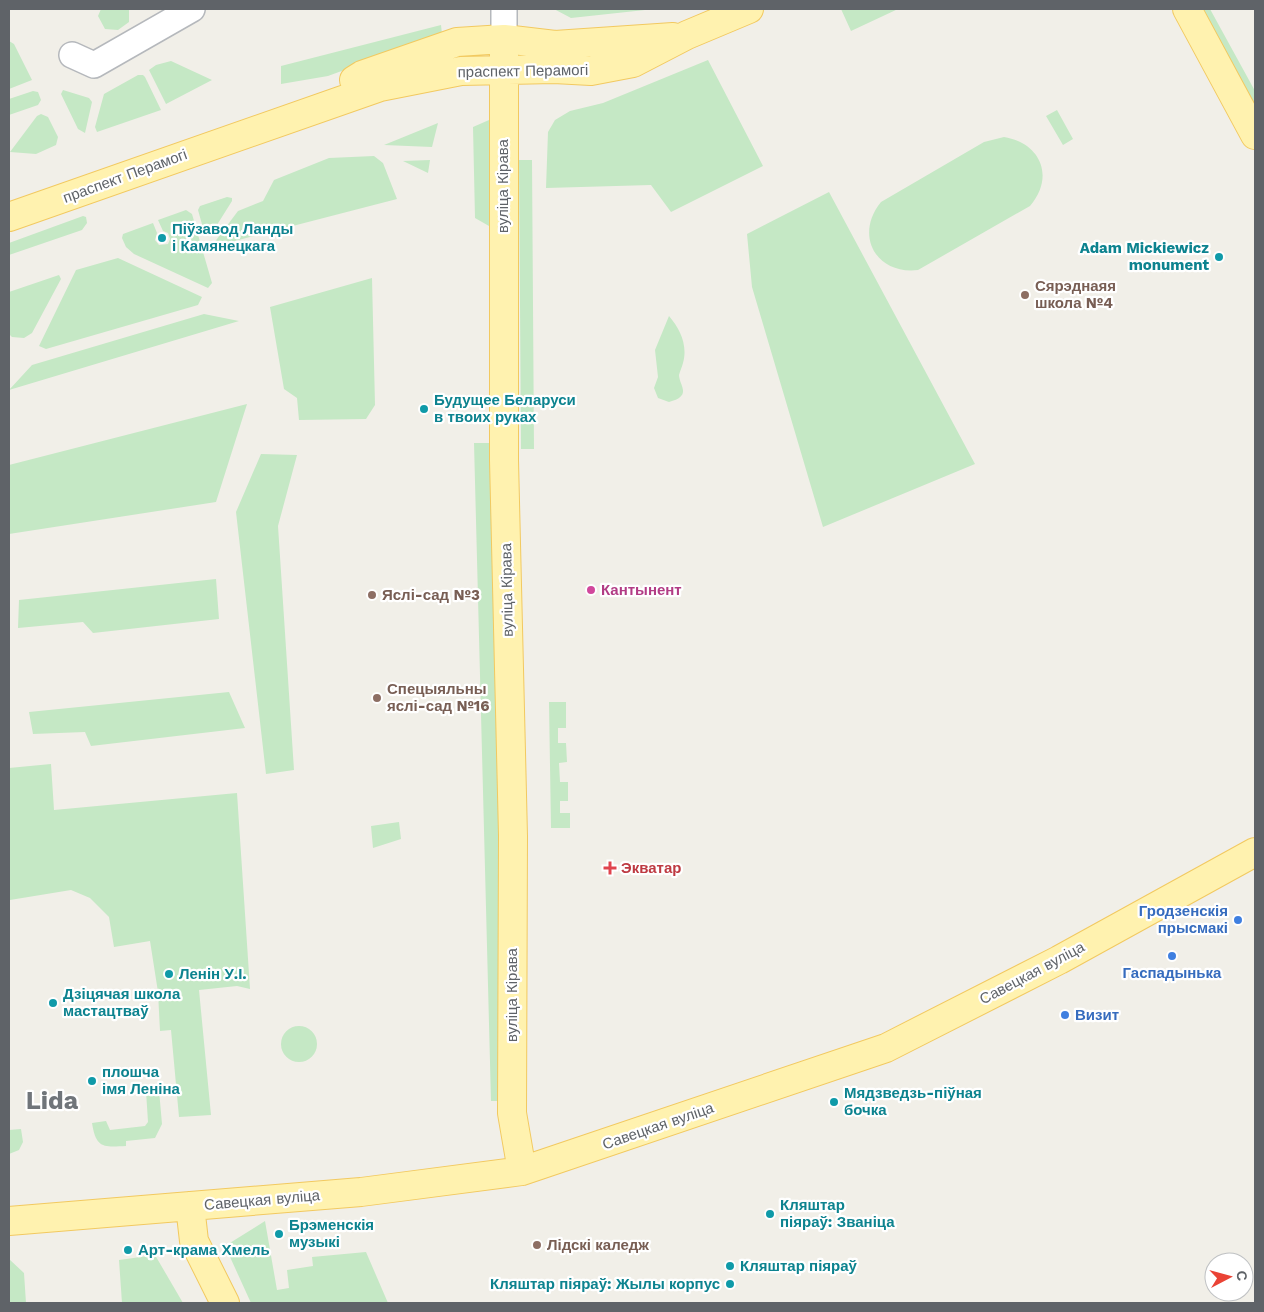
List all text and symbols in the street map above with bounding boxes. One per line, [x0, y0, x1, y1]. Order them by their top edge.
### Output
street label: праспект Перамогі [457, 61, 589, 81]
street label: вуліца Кірава [494, 138, 512, 233]
street label: праспект Перамогі [60, 145, 190, 207]
place label: Піўзавод Ланды і Камянецкага [172, 220, 293, 255]
marker: Піўзавод Ланды і Камянецкага [156, 232, 168, 244]
place label: Adam Mickiewicz monument [1080, 239, 1209, 274]
marker: Adam Mickiewicz monument [1213, 251, 1225, 263]
place label: Сярэднаяя школа №4 [1035, 277, 1116, 312]
marker: Сярэднаяя школа №4 [1019, 289, 1031, 301]
place label: Будущее Беларуси в твоих руках [434, 391, 576, 426]
marker: Будущее Беларуси в твоих руках [418, 403, 430, 415]
street label: вуліца Кірава [497, 542, 517, 637]
place label: Кантынент [601, 581, 682, 599]
marker: Кантынент [585, 584, 597, 596]
place label: Яслі-сад №3 [382, 586, 480, 604]
marker: Яслі-сад №3 [366, 589, 378, 601]
place label: Спецыяльны яслі-сад №16 [387, 680, 490, 715]
marker: Спецыяльны яслі-сад №16 [371, 692, 383, 704]
place label: Экватар [621, 859, 681, 877]
marker: Экватар [603, 861, 617, 875]
place label: Гродзенскія прысмакі [1139, 902, 1228, 937]
marker: Гродзенскія прысмакі [1232, 914, 1244, 926]
street label: Савецкая вуліца [976, 937, 1088, 1008]
street label: вуліца Кірава [503, 947, 521, 1042]
marker: Гаспадынька [1166, 950, 1178, 962]
place label: Гаспадынька [1123, 964, 1222, 982]
place label: Ленін У.І. [179, 965, 247, 983]
marker: Ленін У.І. [163, 968, 175, 980]
place label: Дзіцячая школа мастацтваў [63, 985, 181, 1020]
marker: Дзіцячая школа мастацтваў [47, 997, 59, 1009]
place label: Визит [1075, 1006, 1119, 1024]
marker: Визит [1059, 1009, 1071, 1021]
place label: плошча імя Леніна [102, 1063, 180, 1098]
marker: плошча імя Леніна [86, 1075, 98, 1087]
place label: Мядзведзь-піўная бочка [844, 1084, 982, 1119]
district label: Lida [26, 1086, 79, 1115]
marker: Мядзведзь-піўная бочка [828, 1096, 840, 1108]
street label: Савецкая вуліца [600, 1098, 717, 1153]
street label: Савецкая вуліца [203, 1186, 321, 1214]
place label: Кляштар піяраў: Званіца [780, 1196, 895, 1231]
marker: Кляштар піяраў: Званіца [764, 1208, 776, 1220]
place label: Брэменскія музыкі [289, 1216, 374, 1251]
marker: Брэменскія музыкі [273, 1228, 285, 1240]
place label: Лідскі каледж [547, 1236, 649, 1254]
marker: Лідскі каледж [531, 1239, 543, 1251]
place label: Арт-крама Хмель [138, 1241, 270, 1259]
marker: Арт-крама Хмель [122, 1244, 134, 1256]
north arrow [1204, 1252, 1254, 1302]
place label: Кляштар піяраў [740, 1257, 858, 1275]
marker: Кляштар піяраў [724, 1260, 736, 1272]
text: С [1233, 1270, 1250, 1282]
place label: Кляштар піяраў: Жылы корпус [490, 1275, 720, 1293]
marker: Кляштар піяраў: Жылы корпус [724, 1278, 736, 1290]

